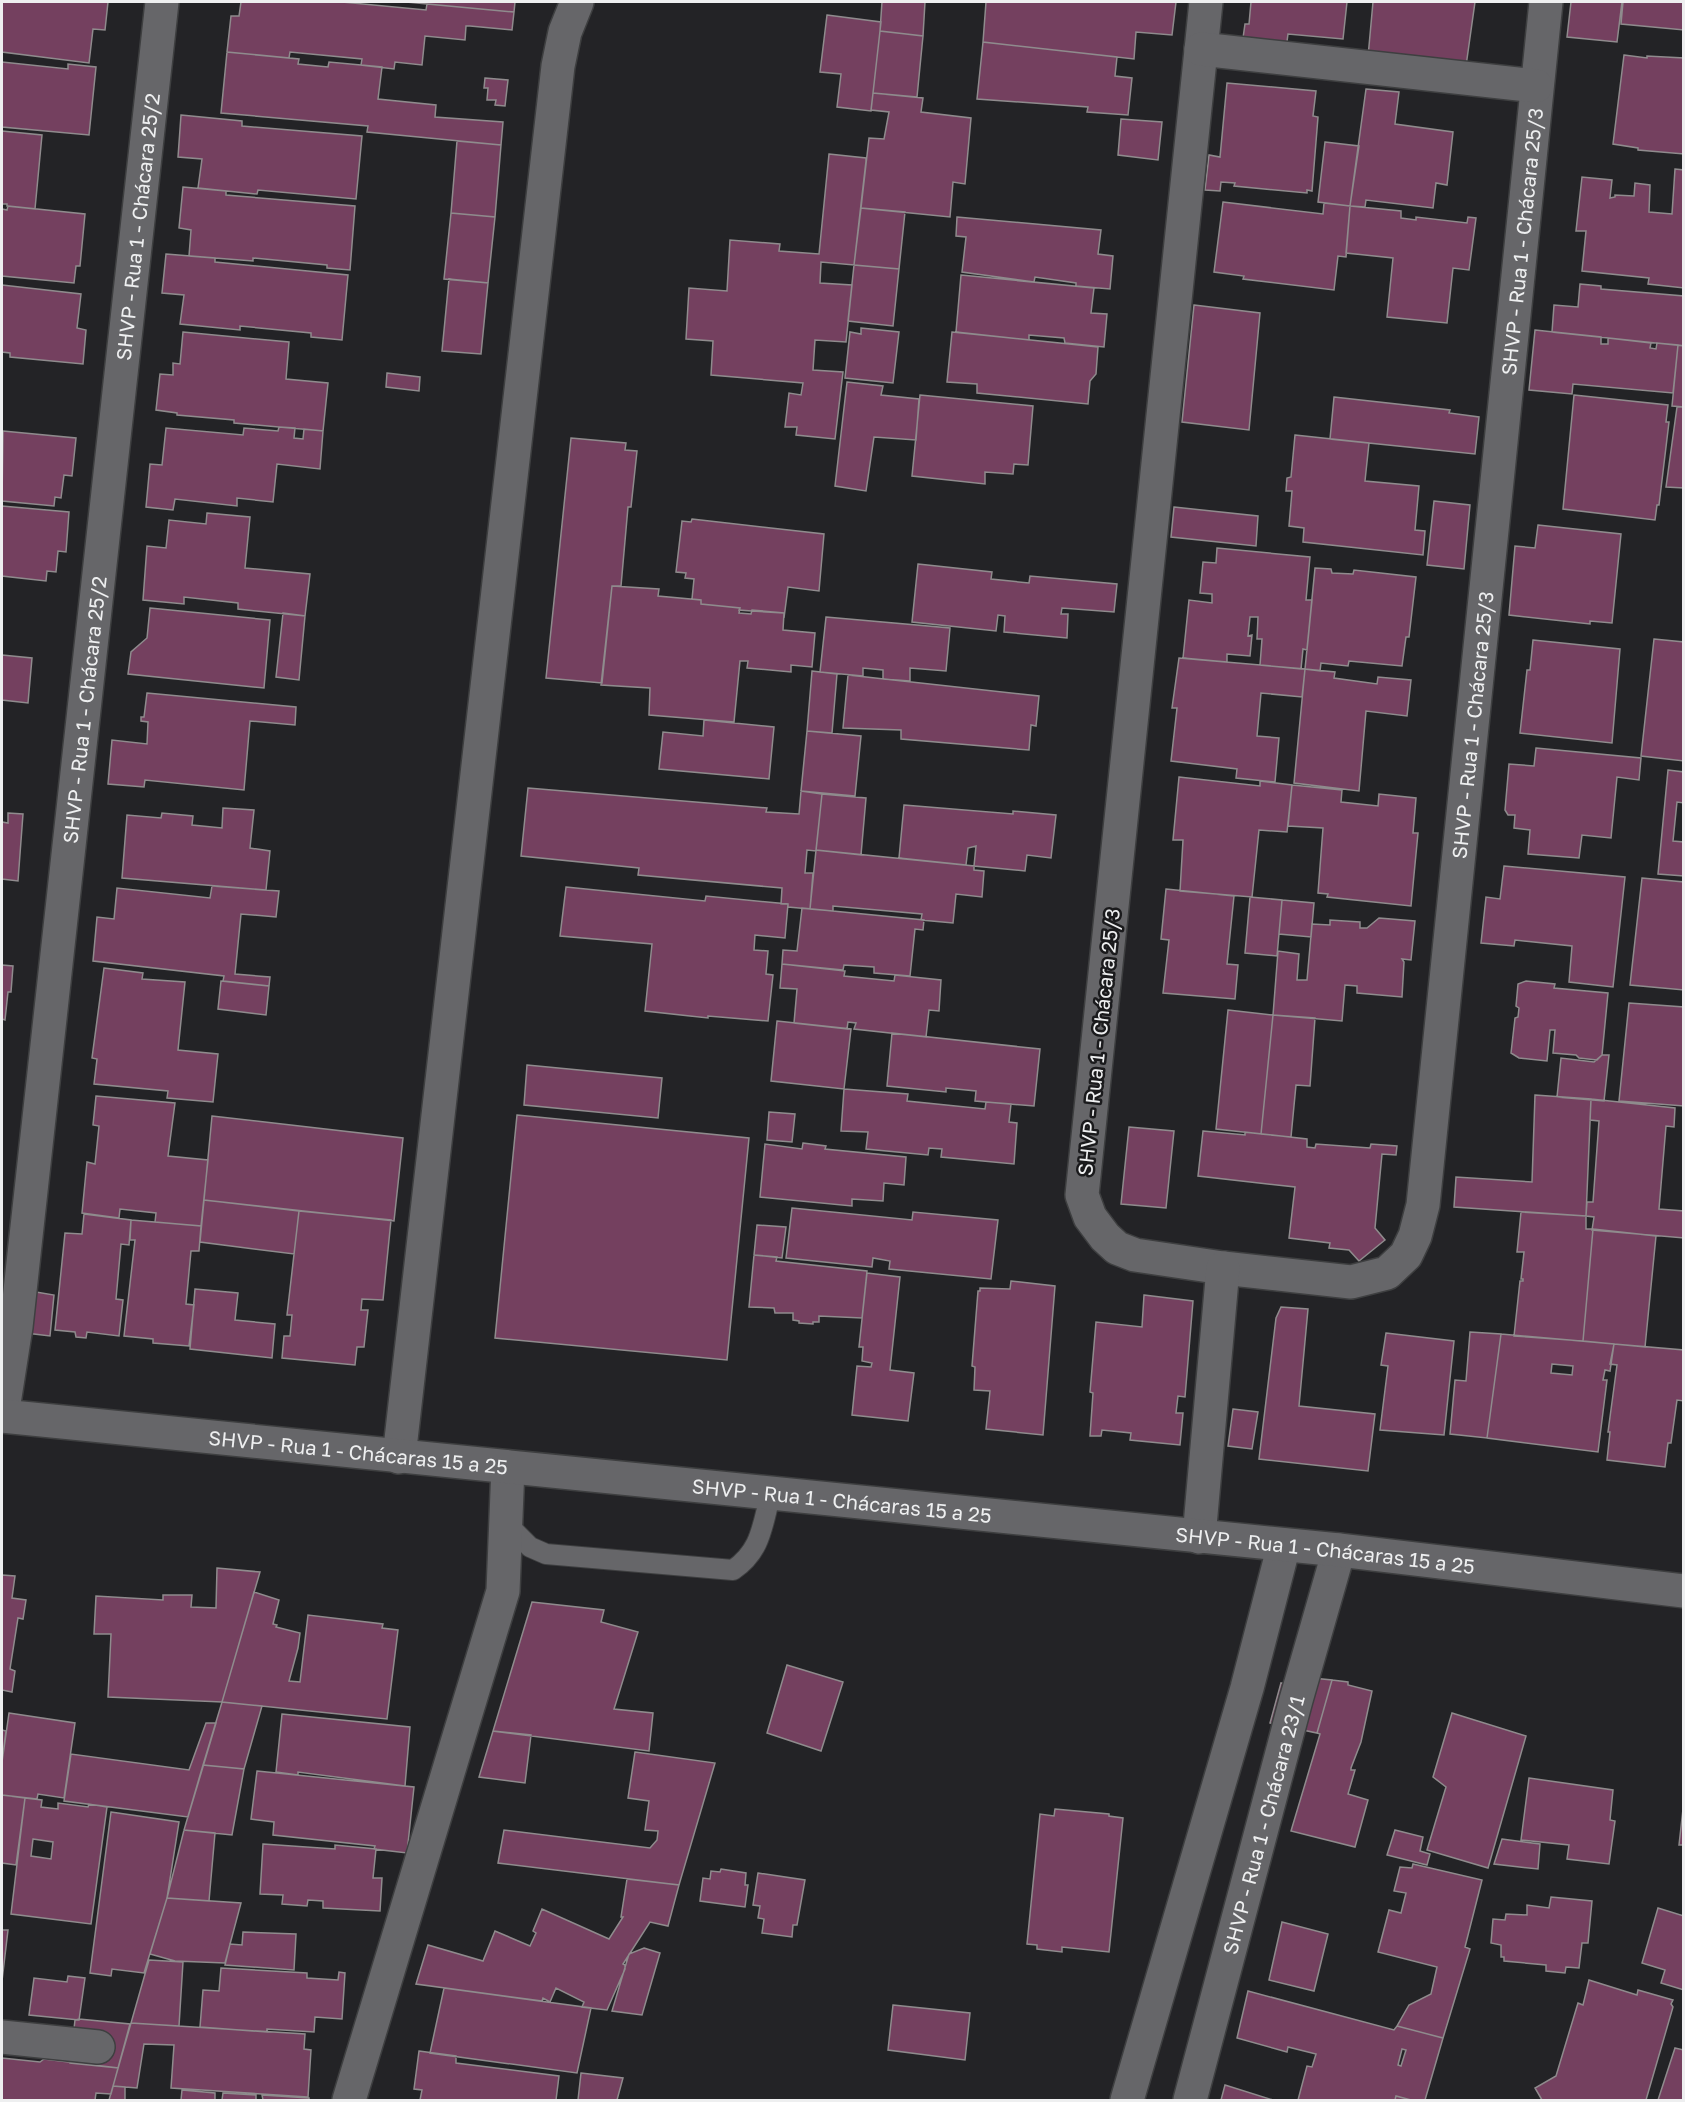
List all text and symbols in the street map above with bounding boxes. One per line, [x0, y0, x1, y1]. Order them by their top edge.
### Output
street label: SHVP - Rua 1 - Chácara 25/2 [111, 92, 164, 362]
street label: SHVP - Rua 1 - Chácara 25/3 [1496, 106, 1547, 377]
street label: SHVP - Rua 1 - Chácara 25/2 [57, 575, 111, 845]
street label: SHVP - Rua 1 - Chácara 25/3 [1446, 590, 1498, 860]
street label: SHVP - Rua 1 - Chácara 25/3 [1072, 907, 1124, 1177]
street label: SHVP - Rua 1 - Chácaras 15 a 25 [207, 1425, 509, 1479]
street label: SHVP - Rua 1 - Chácaras 15 a 25 [691, 1473, 993, 1527]
street label: SHVP - Rua 1 - Chácaras 15 a 25 [1174, 1522, 1476, 1578]
street label: SHVP - Rua 1 - Chácara 23/1 [1217, 1692, 1309, 1957]

